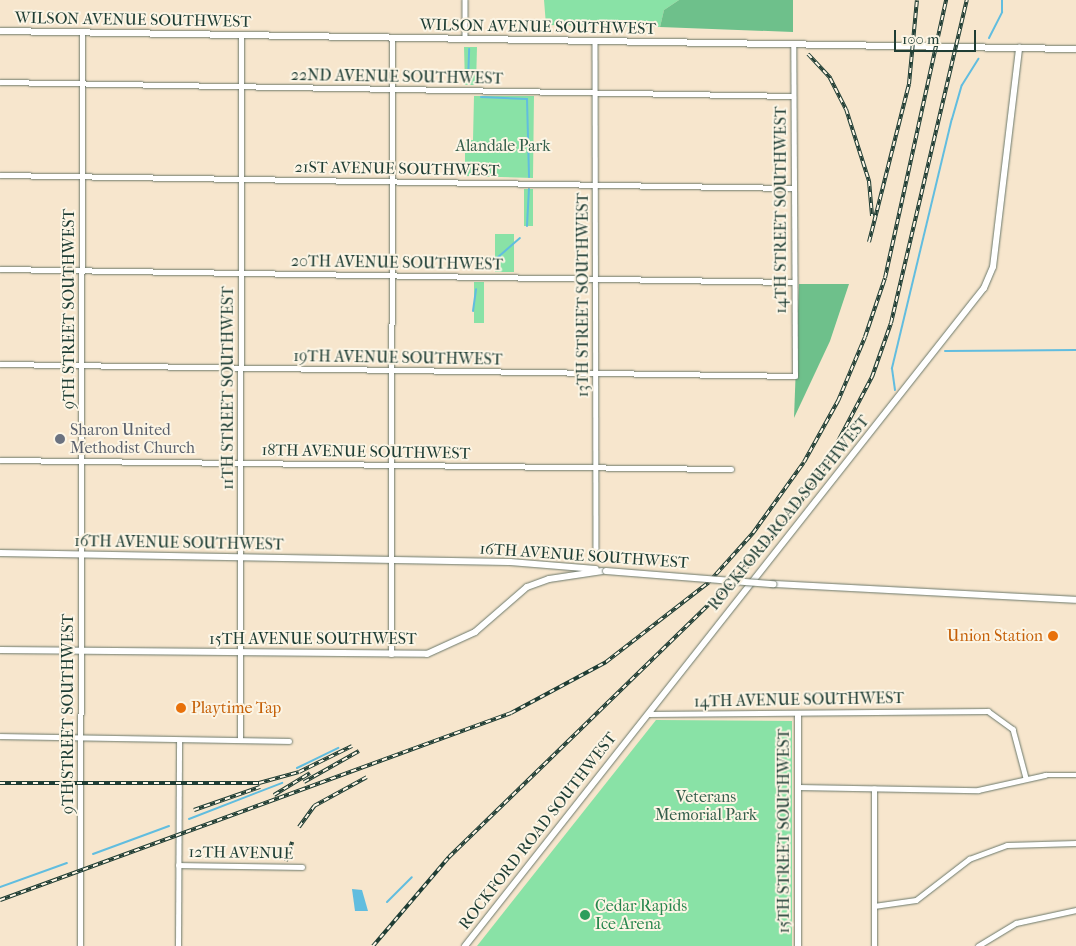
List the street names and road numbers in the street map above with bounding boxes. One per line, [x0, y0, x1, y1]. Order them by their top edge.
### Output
street label: WILSON AVENUE SOUTHWEST [15, 8, 251, 32]
street label: WILSON AVENUE SOUTHWEST [420, 15, 656, 39]
street label: 22ND AVENUE SOUTHWEST [291, 66, 503, 88]
street label: 14TH STREET SOUTHWEST [771, 106, 791, 314]
street label: 21ST AVENUE SOUTHWEST [294, 158, 500, 180]
street label: 13TH STREET SOUTHWEST [573, 193, 593, 397]
street label: 9TH STREET SOUTHWEST [59, 209, 79, 409]
street label: 20TH AVENUE SOUTHWEST [291, 252, 503, 274]
street label: 11TH STREET SOUTHWEST [218, 286, 238, 490]
street label: 19TH AVENUE SOUTHWEST [293, 347, 503, 369]
street label: ROCKFORD ROAD SOUTHWEST [704, 412, 874, 614]
street label: 18TH AVENUE SOUTHWEST [261, 441, 471, 463]
street label: 16TH AVENUE SOUTHWEST [74, 532, 284, 554]
street label: 16TH AVENUE SOUTHWEST [479, 539, 689, 573]
street label: 9TH STREET SOUTHWEST [58, 614, 78, 814]
street label: 15TH AVENUE SOUTHWEST [209, 629, 417, 649]
street label: 14TH AVENUE SOUTHWEST [694, 689, 904, 711]
street label: ROCKFORD ROAD SOUTHWEST [455, 729, 621, 933]
street label: 15TH STREET SOUTHWEST [774, 729, 794, 933]
street label: 12TH AVENUE [188, 842, 294, 864]

